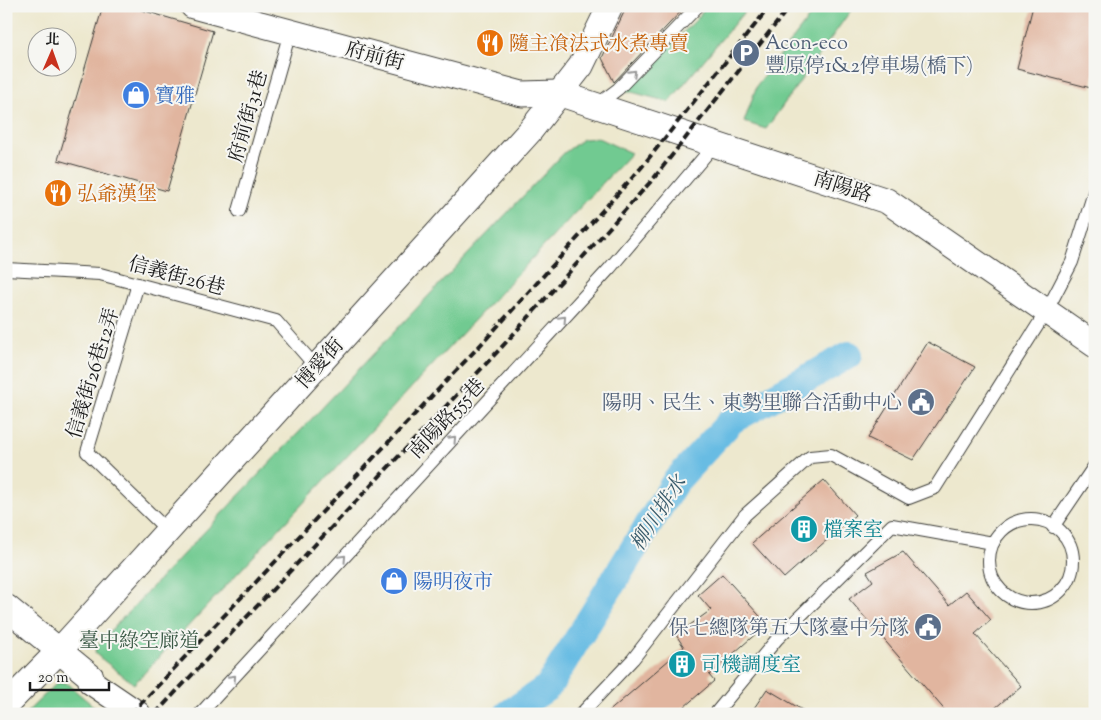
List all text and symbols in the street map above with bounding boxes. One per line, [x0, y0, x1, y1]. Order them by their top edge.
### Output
north arrow [28, 28, 78, 78]
restaurant icon: 隨主飡法式水煮專賣 [475, 28, 505, 58]
place label: Acon-eco 豐原停1&2停車場(橋下) [765, 30, 973, 82]
text: 北 [45, 31, 60, 51]
place label: 隨主飡法式水煮專賣 [509, 31, 689, 60]
street label: 府前街 [342, 36, 407, 79]
parking icon: Acon-eco 豐原停1&2停車場(橋下) [731, 38, 761, 68]
street label: 府前街31巷 [222, 67, 276, 166]
one-way arrow [628, 70, 637, 79]
shop icon: 寶雅 [121, 80, 151, 110]
place label: 寶雅 [155, 83, 195, 112]
street label: 南陽路 [809, 165, 875, 211]
restaurant icon: 弘爺漢堡 [43, 178, 73, 208]
place label: 弘爺漢堡 [77, 181, 157, 210]
street label: 信義街26巷 [125, 251, 228, 304]
street label: 信義街26巷12弄 [61, 305, 128, 443]
one-way arrow [557, 316, 566, 325]
street label: 博愛街 [290, 333, 352, 397]
street label: 南陽路555巷 [403, 373, 493, 466]
public building icon: 陽明、民生、東勢里聯合活動中心 [906, 387, 936, 417]
place label: 陽明、民生、東勢里聯合活動中心 [602, 390, 902, 419]
one-way arrow [447, 435, 456, 444]
water label: 柳川排水 [624, 469, 696, 557]
building icon: 檔案室 [789, 514, 819, 544]
place label: 檔案室 [823, 517, 883, 546]
one-way arrow [337, 555, 346, 564]
shop icon: 陽明夜市 [379, 566, 409, 596]
place label: 陽明夜市 [413, 569, 493, 598]
public building icon: 保七總隊第五大隊臺中分隊 [913, 612, 943, 642]
place label: 保七總隊第五大隊臺中分隊 [669, 615, 909, 644]
park label: 臺中綠空廊道 [79, 628, 199, 657]
building icon: 司機調度室 [667, 649, 697, 679]
place label: 司機調度室 [701, 652, 801, 681]
scale bar [30, 660, 109, 692]
text: 20 m [38, 668, 69, 689]
one-way arrow [227, 674, 236, 683]

